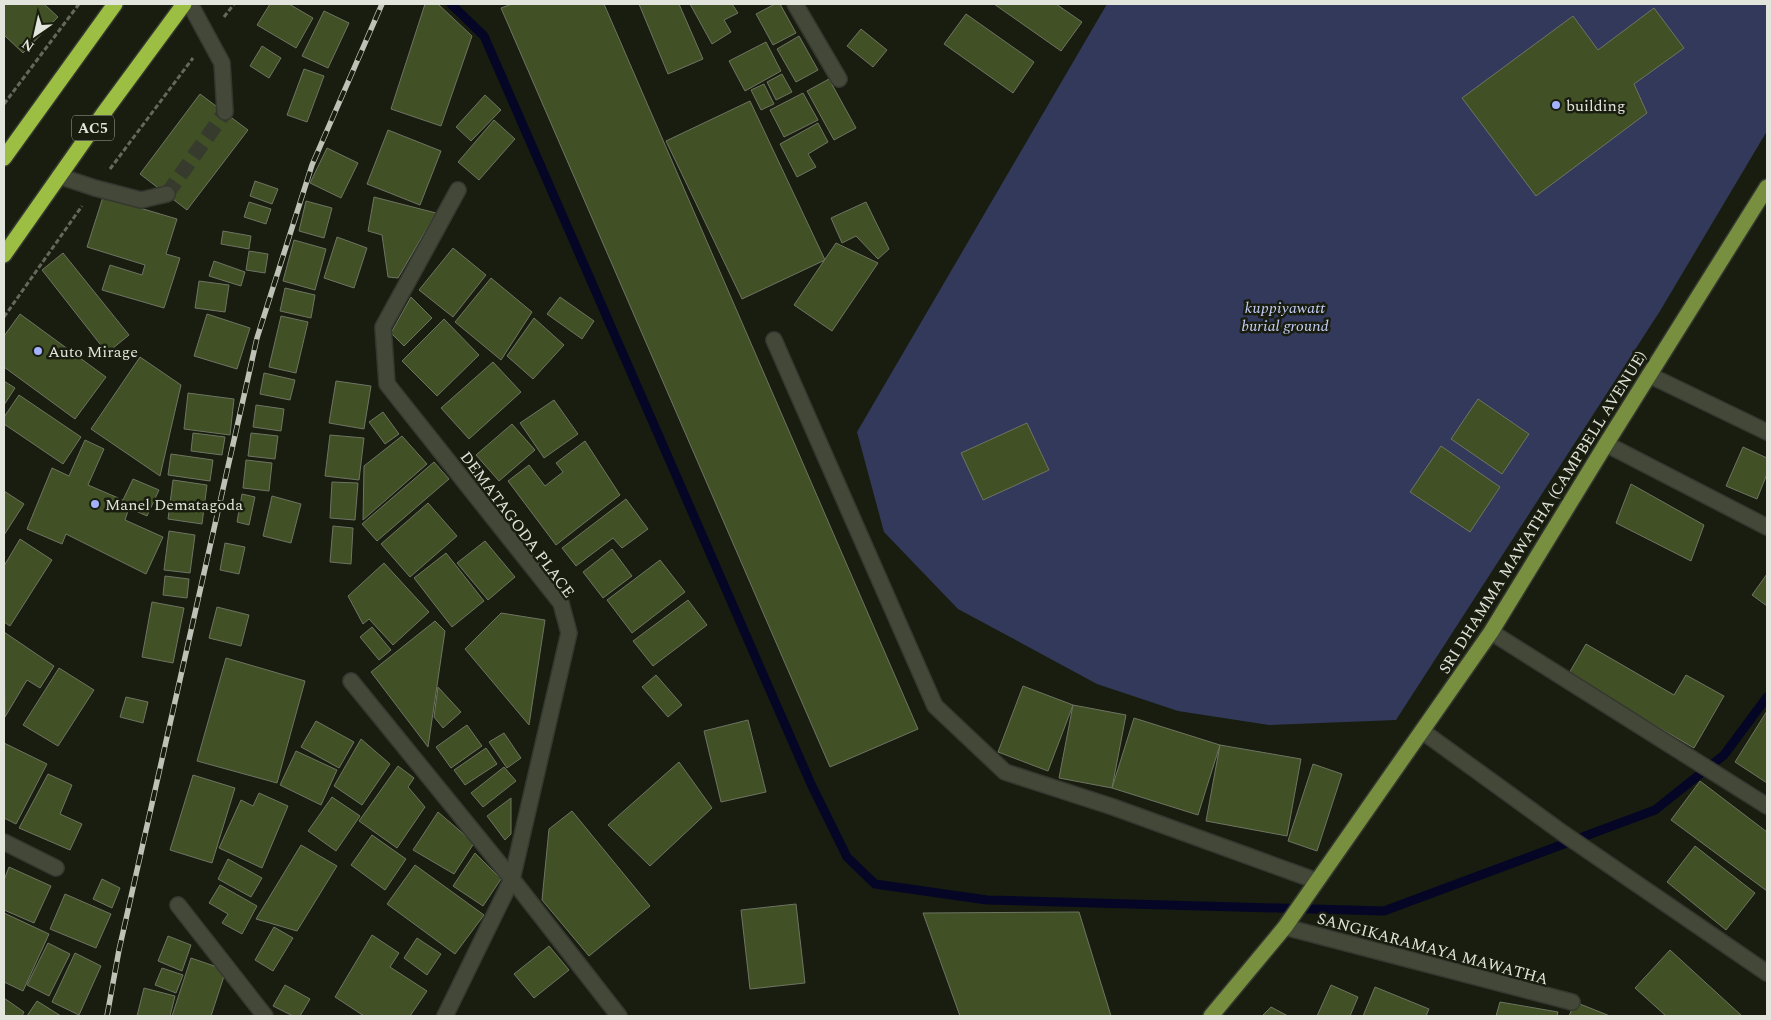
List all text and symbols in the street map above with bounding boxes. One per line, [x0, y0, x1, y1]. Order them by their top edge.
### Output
north arrow [10, 10, 60, 60]
text: N [17, 33, 39, 57]
place label: building [1566, 94, 1626, 118]
marker: building [1550, 99, 1562, 111]
road number: AC5 [72, 116, 114, 140]
park label: kuppiyawatt burial ground [1241, 296, 1329, 338]
place label: Auto Mirage [48, 340, 138, 364]
marker: Auto Mirage [32, 345, 44, 357]
street label: SRI DHAMMA MAWATHA (CAMPBELL AVENUE) [1433, 346, 1653, 679]
street label: DEMATAGODA PLACE [454, 446, 580, 603]
place label: Manel Dematagoda [105, 493, 243, 517]
marker: Manel Dematagoda [89, 498, 101, 510]
street label: SANGIKARAMAYA MAWATHA [1314, 907, 1551, 991]

